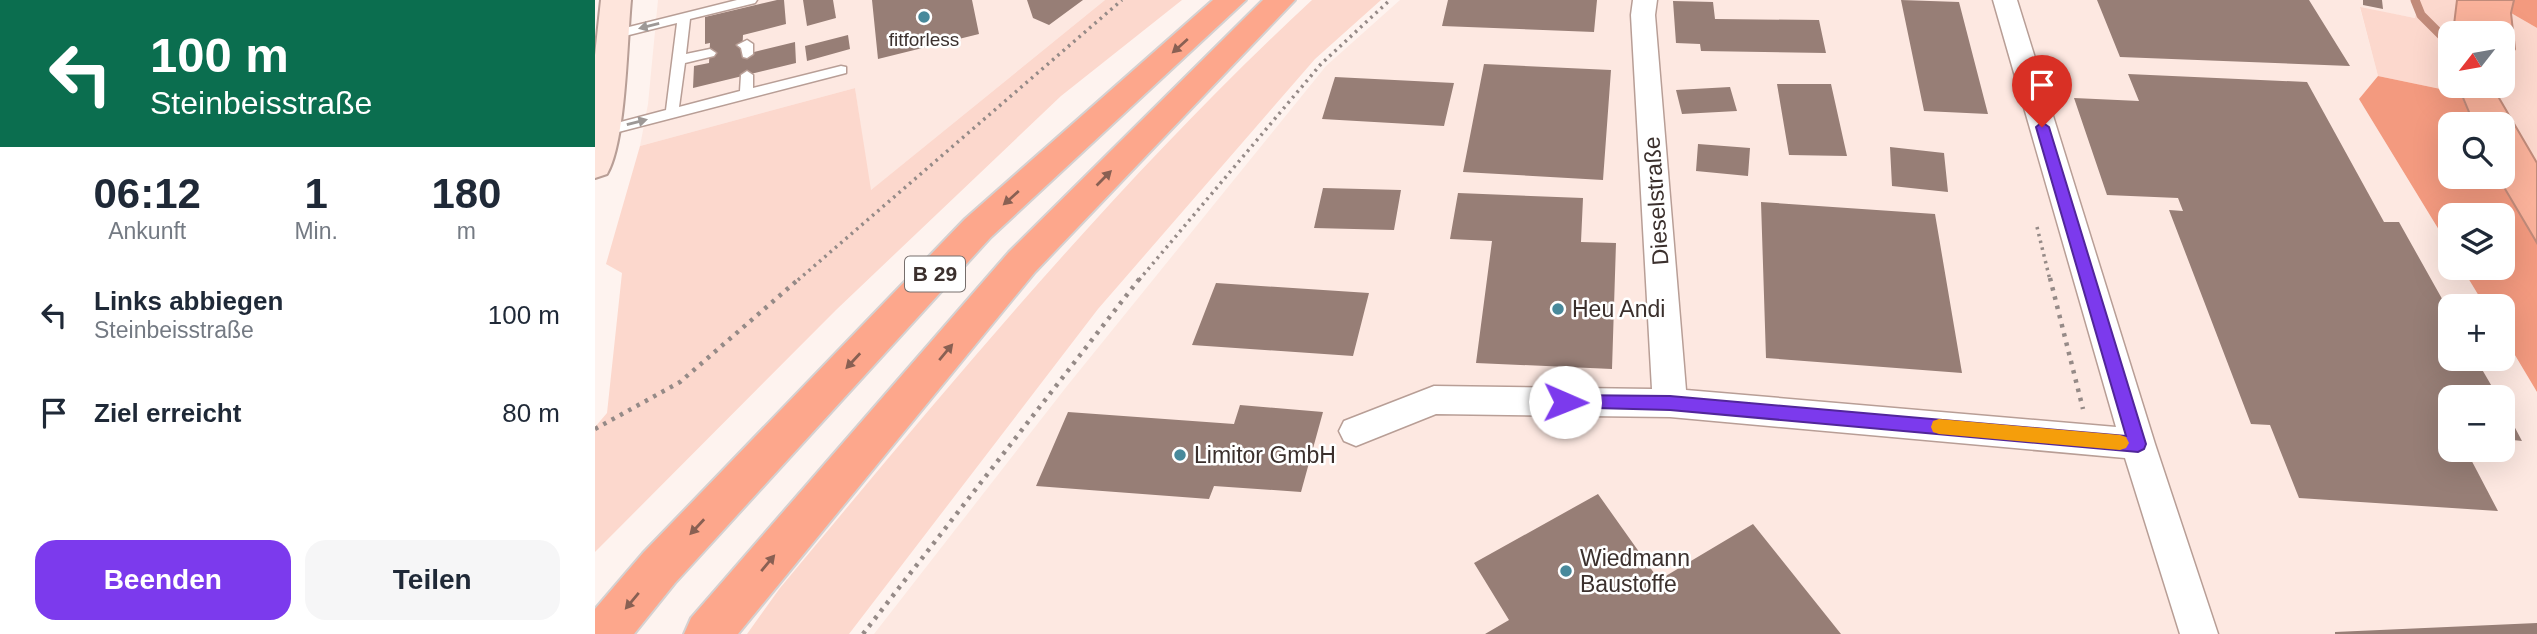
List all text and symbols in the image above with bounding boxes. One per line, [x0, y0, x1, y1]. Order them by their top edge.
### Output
marker: fitforless [916, 9, 932, 25]
one-way arrow [637, 21, 659, 32]
north arrow [2438, 21, 2515, 98]
map controls [2438, 21, 2515, 462]
icon: left [35, 28, 126, 119]
text: 100 m [150, 28, 289, 82]
place label: fitforless [889, 29, 959, 50]
one-way arrow [1172, 37, 1189, 53]
pin [2012, 55, 2072, 127]
icon: arrive [2023, 66, 2061, 104]
text: Steinbeisstraße [150, 85, 372, 121]
button: search [2438, 112, 2515, 189]
one-way arrow [626, 116, 648, 127]
street label: Dieselstraße [1639, 136, 1673, 266]
text: 06:12 [94, 170, 201, 217]
text: 1 [304, 170, 328, 217]
text: 180 [431, 170, 501, 217]
one-way arrow [1096, 170, 1113, 187]
one-way arrow [1002, 190, 1020, 206]
button: layers [2438, 203, 2515, 280]
text: Ankunft [108, 218, 186, 244]
text: Min. [294, 218, 338, 244]
text: m [457, 218, 476, 244]
road number: B 29 [905, 256, 965, 292]
text: Links abbiegen [94, 286, 283, 316]
button: + [2438, 294, 2515, 371]
icon: left [35, 296, 73, 334]
place label: Heu Andi [1572, 296, 1665, 322]
text: 100 m [488, 300, 560, 330]
marker: Heu Andi [1550, 301, 1566, 317]
text: Steinbeisstraße [94, 317, 254, 343]
one-way arrow [938, 343, 953, 360]
one-way arrow [845, 352, 861, 369]
position arrow [1528, 365, 1602, 439]
button: − [2438, 385, 2515, 462]
icon: arrive [35, 394, 73, 432]
text: Ziel erreicht [94, 398, 241, 428]
text: 80 m [502, 398, 560, 428]
place label: Limitor GmbH [1194, 442, 1336, 468]
marker: Limitor GmbH [1172, 447, 1188, 463]
one-way arrow [690, 518, 706, 535]
button: Beenden [35, 540, 291, 620]
button: Teilen [305, 540, 560, 620]
place label: Wiedmann Baustoffe [1580, 545, 1690, 597]
one-way arrow [760, 554, 776, 572]
marker: Wiedmann Baustoffe [1558, 563, 1574, 579]
one-way arrow [624, 592, 639, 610]

